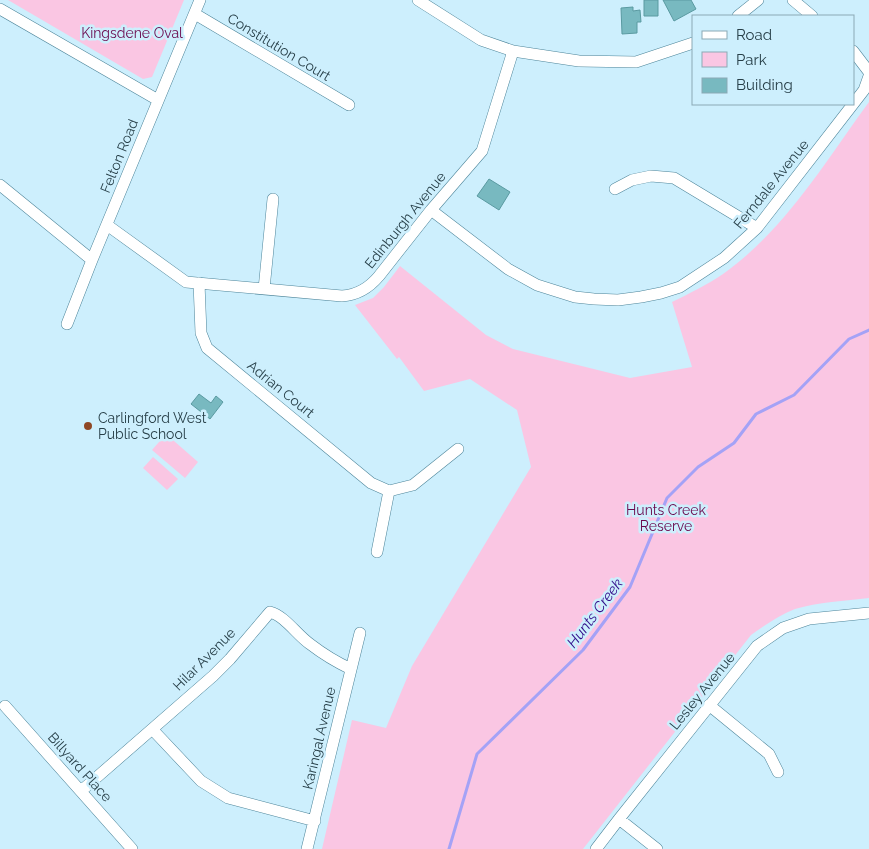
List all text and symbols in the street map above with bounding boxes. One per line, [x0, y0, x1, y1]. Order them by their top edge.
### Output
street label: Constitution Court [225, 10, 334, 84]
legend [692, 15, 854, 105]
park label: Kingsdene Oval [81, 25, 183, 41]
text: Road [736, 26, 772, 44]
text: Park [736, 51, 767, 69]
text: Building [736, 76, 793, 94]
street label: Felton Road [97, 117, 141, 195]
street label: Ferndale Avenue [730, 136, 812, 232]
street label: Edinburgh Avenue [361, 169, 449, 271]
street label: Adrian Court [244, 357, 318, 421]
place label: Carlingford West Public School [98, 410, 207, 442]
marker: Carlingford West Public School [82, 420, 94, 432]
park label: Hunts Creek Reserve [626, 502, 707, 534]
water label: Hunts Creek [563, 575, 627, 651]
street label: Hilar Avenue [169, 624, 239, 694]
street label: Lesley Avenue [666, 649, 738, 733]
street label: Karingal Avenue [299, 685, 339, 791]
street label: Billyard Place [45, 729, 115, 805]

